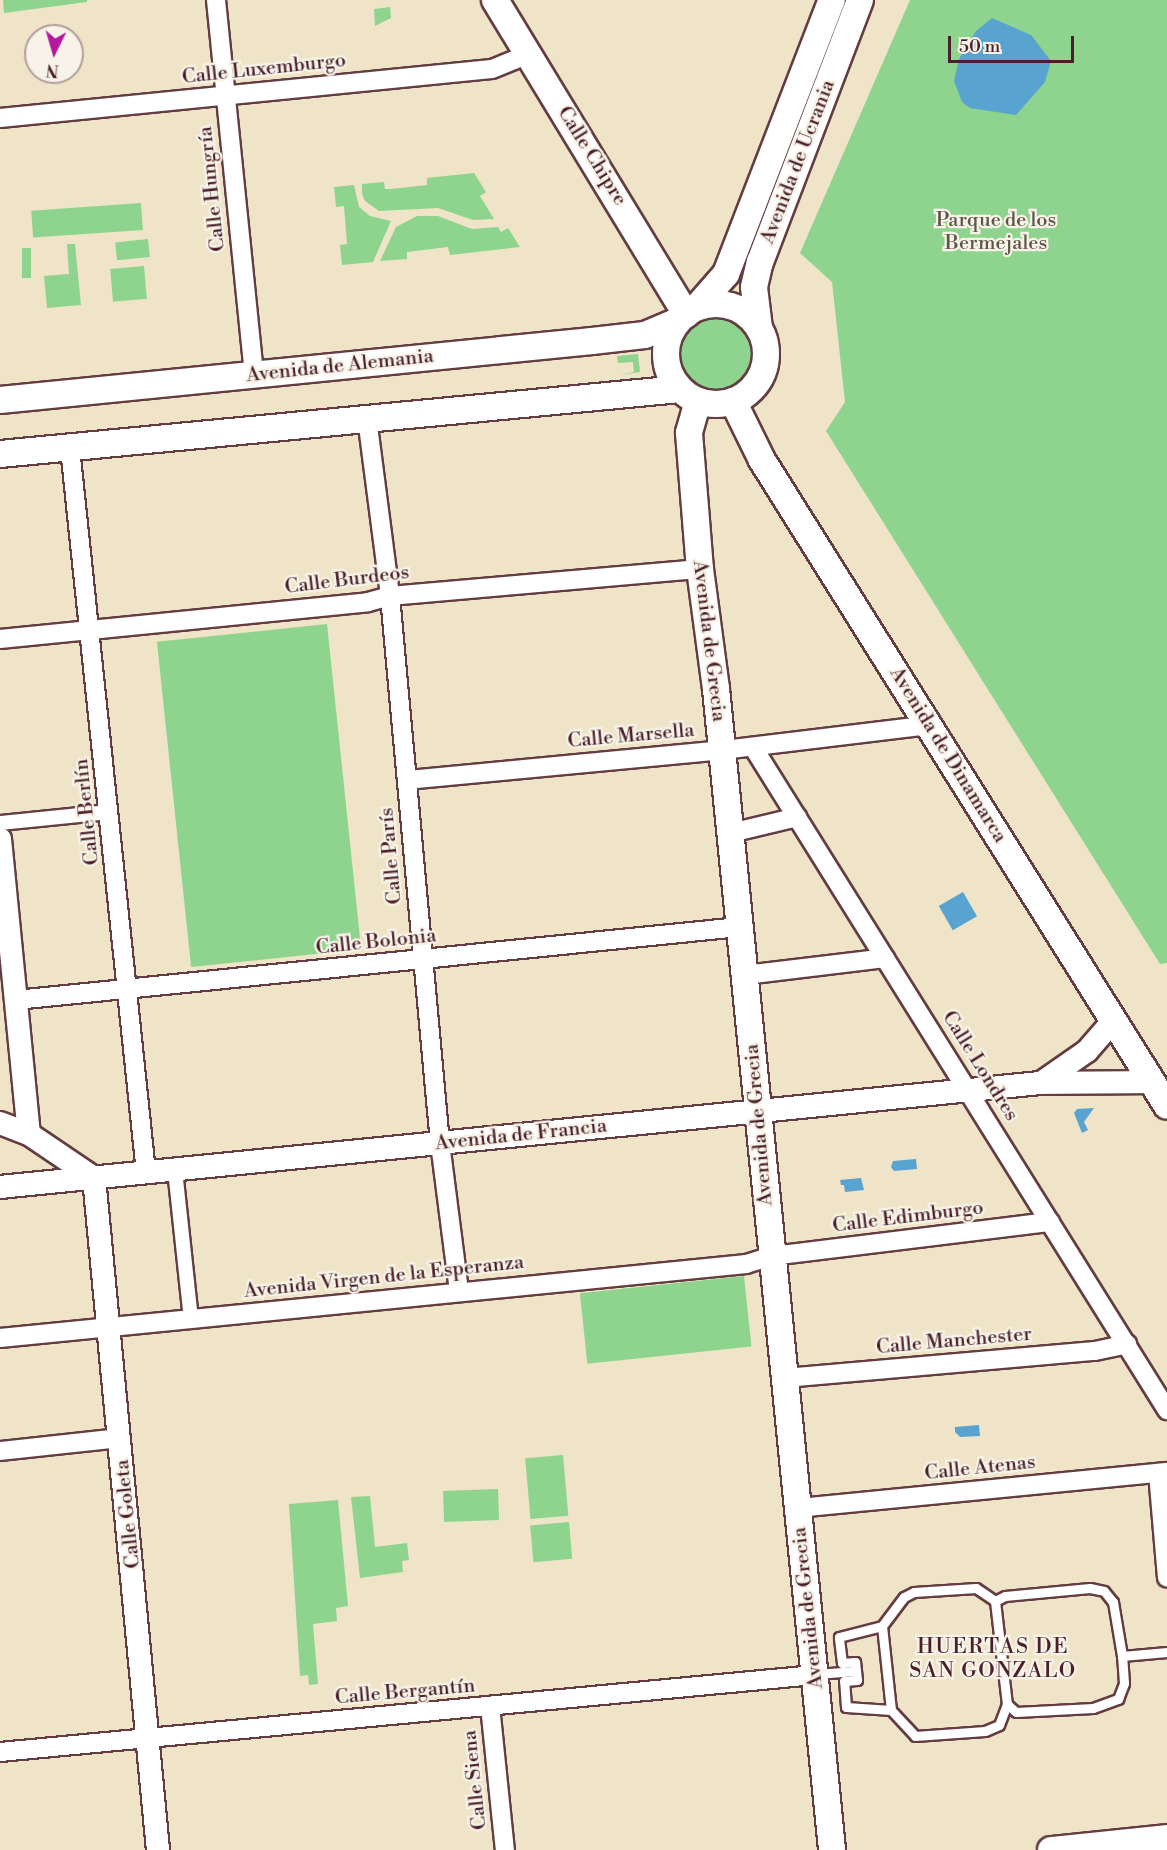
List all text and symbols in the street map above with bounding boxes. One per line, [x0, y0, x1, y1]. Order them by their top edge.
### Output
north arrow [24, 24, 84, 84]
scale bar [951, 24, 1077, 62]
text: 50 m [959, 35, 1000, 58]
street label: Calle Luxemburgo [181, 48, 347, 90]
text: N [45, 59, 60, 80]
street label: Avenida de Ucrania [756, 76, 840, 248]
street label: Calle Chipre [552, 102, 632, 210]
street label: Calle Hungría [193, 125, 231, 253]
park label: Parque de los Bermejales [936, 209, 1056, 256]
street label: Avenida de Alemania [245, 344, 435, 388]
street label: Avenida de Grecia [687, 559, 731, 723]
street label: Calle Burdeos [283, 560, 411, 600]
street label: Avenida de Dinamarca [884, 663, 1012, 847]
street label: Calle Marsella [567, 719, 695, 753]
street label: Calle Berlín [69, 758, 105, 866]
street label: Calle París [375, 807, 407, 905]
street label: Calle Bolonia [315, 924, 437, 960]
street label: Calle Londres [937, 1007, 1023, 1125]
street label: Avenida de Grecia [740, 1043, 778, 1207]
street label: Avenida de Francia [434, 1114, 608, 1156]
street label: Calle Edimburgo [831, 1196, 985, 1238]
street label: Avenida Virgen de la Esperanza [243, 1250, 525, 1304]
street label: Calle Manchester [875, 1322, 1033, 1360]
street label: Calle Atenas [923, 1450, 1037, 1486]
street label: Calle Goleta [110, 1458, 146, 1570]
street label: Avenida de Grecia [788, 1526, 828, 1690]
district label: HUERTAS DE SAN GONZALO [909, 1634, 1077, 1684]
street label: Calle Bergantín [334, 1674, 476, 1710]
street label: Calle Siena [458, 1729, 492, 1831]

